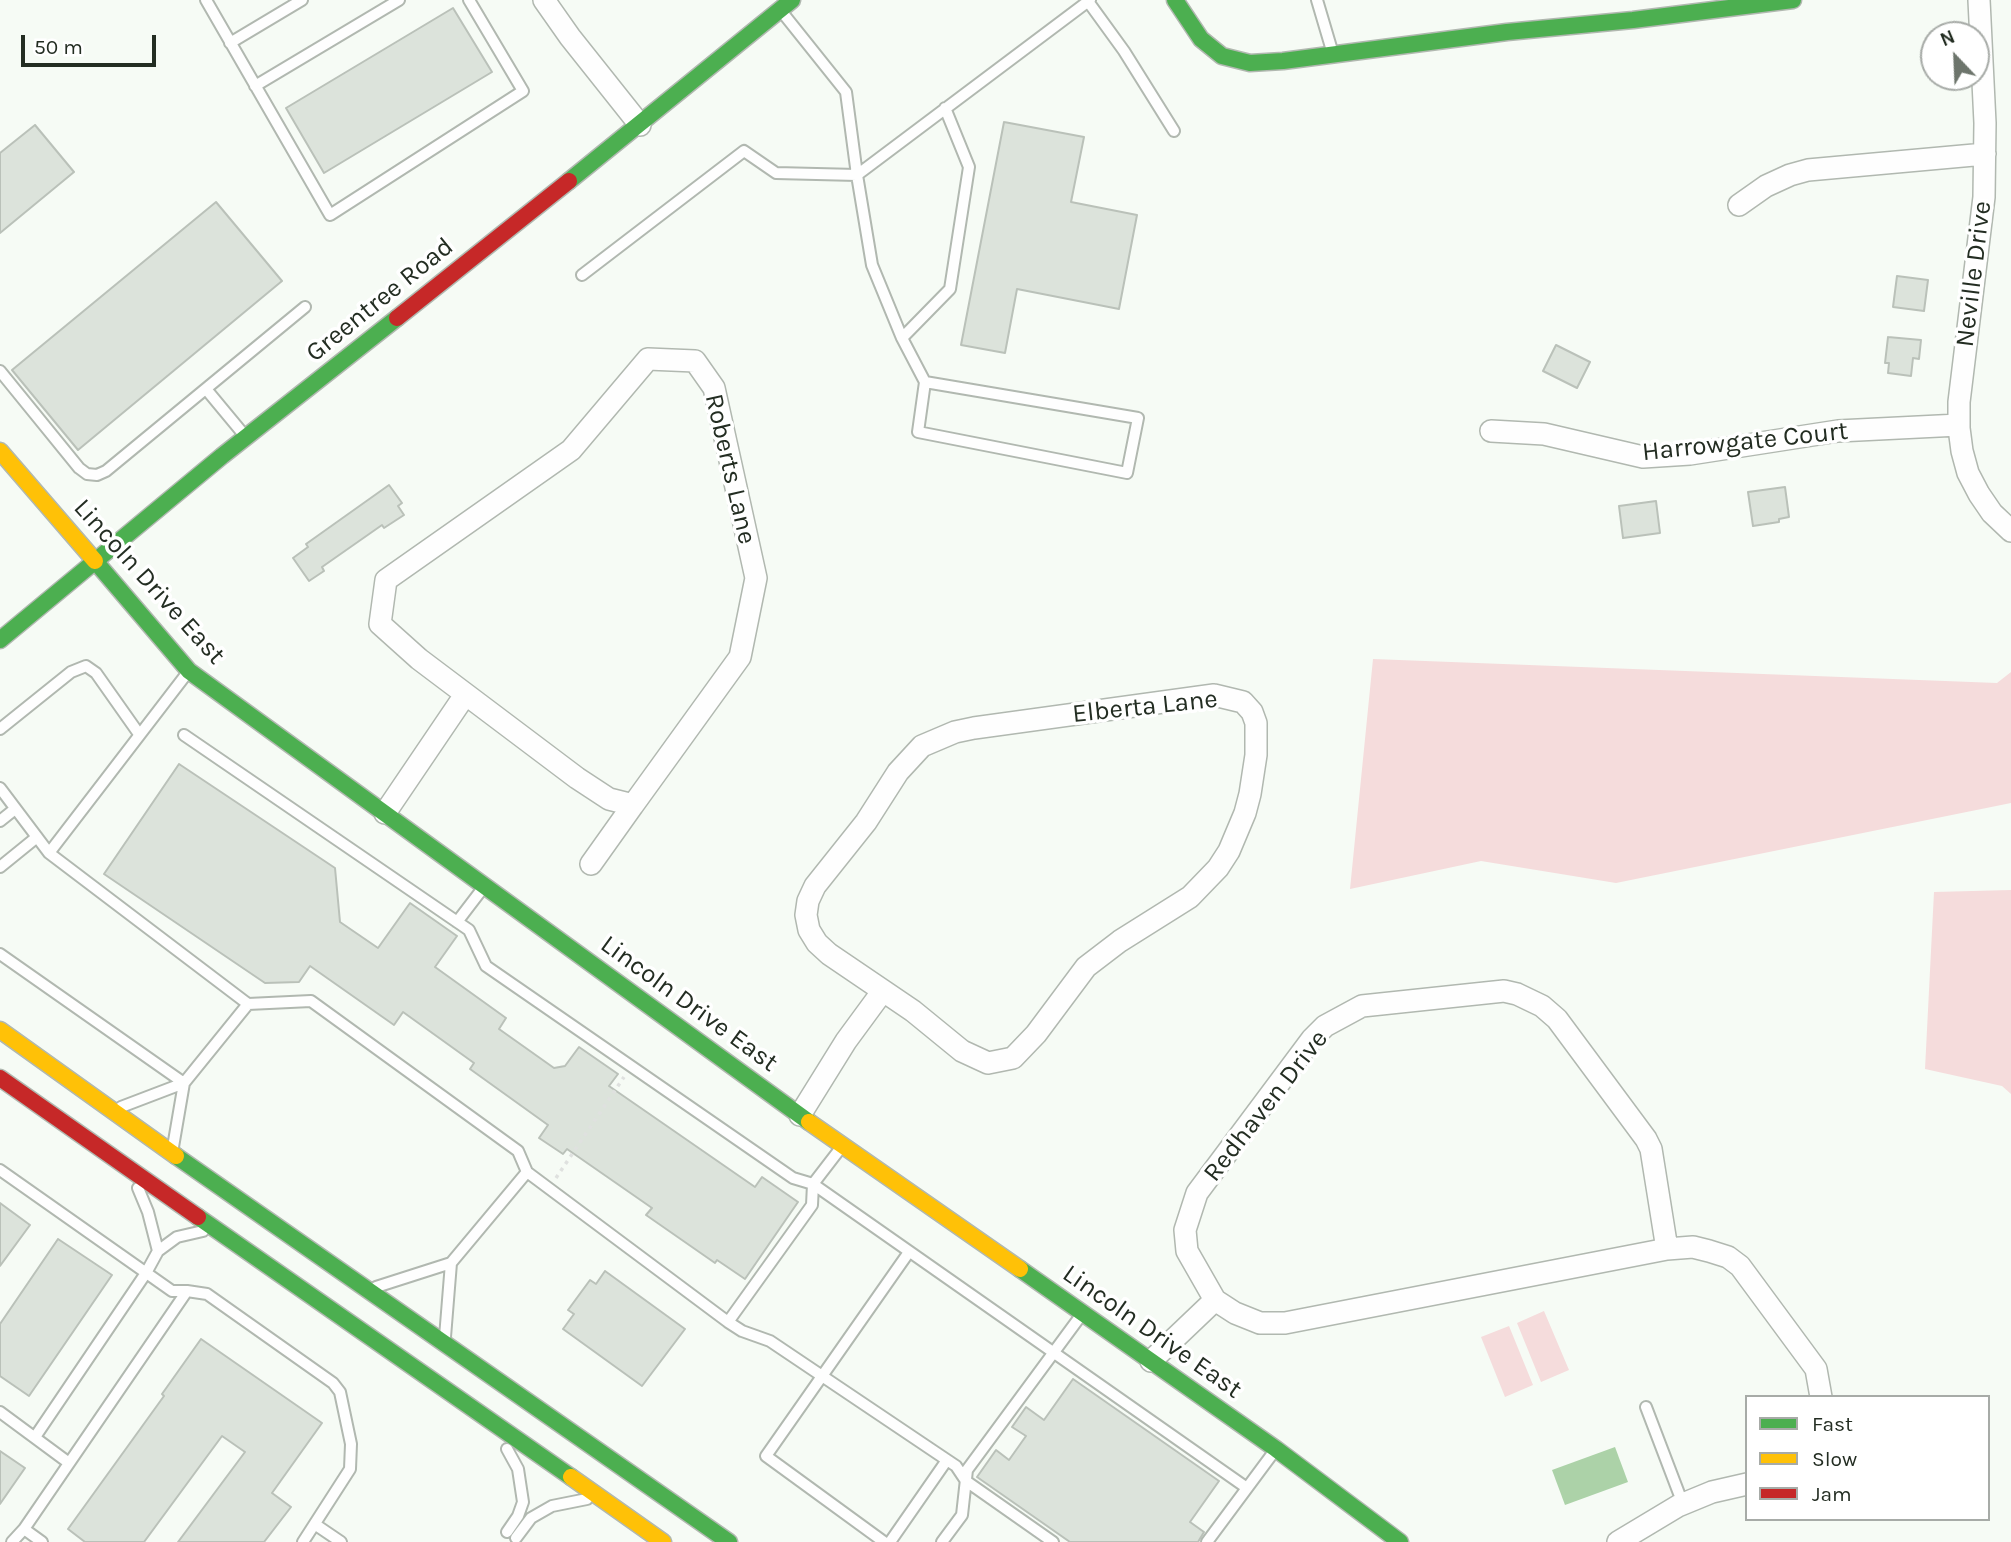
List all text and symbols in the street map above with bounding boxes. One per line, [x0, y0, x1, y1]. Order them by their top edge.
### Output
scale bar [24, 21, 159, 65]
north arrow [1920, 21, 1990, 91]
text: N [1937, 26, 1958, 51]
text: 50 m [34, 35, 83, 59]
street label: Neville Drive [1950, 199, 1998, 349]
street label: Greentree Road [300, 231, 460, 369]
street label: Roberts Lane [698, 391, 762, 547]
street label: Harrowgate Court [1640, 416, 1850, 468]
street label: Lincoln Drive East [67, 493, 231, 671]
street label: Elberta Lane [1071, 684, 1219, 730]
street label: Lincoln Drive East [594, 929, 784, 1079]
street label: Redhaven Drive [1197, 1024, 1335, 1188]
street label: Lincoln Drive East [1056, 1259, 1248, 1405]
legend [1745, 1395, 1990, 1521]
text: Fast [1812, 1412, 1853, 1436]
text: Slow [1812, 1447, 1857, 1471]
text: Jam [1812, 1482, 1852, 1506]

